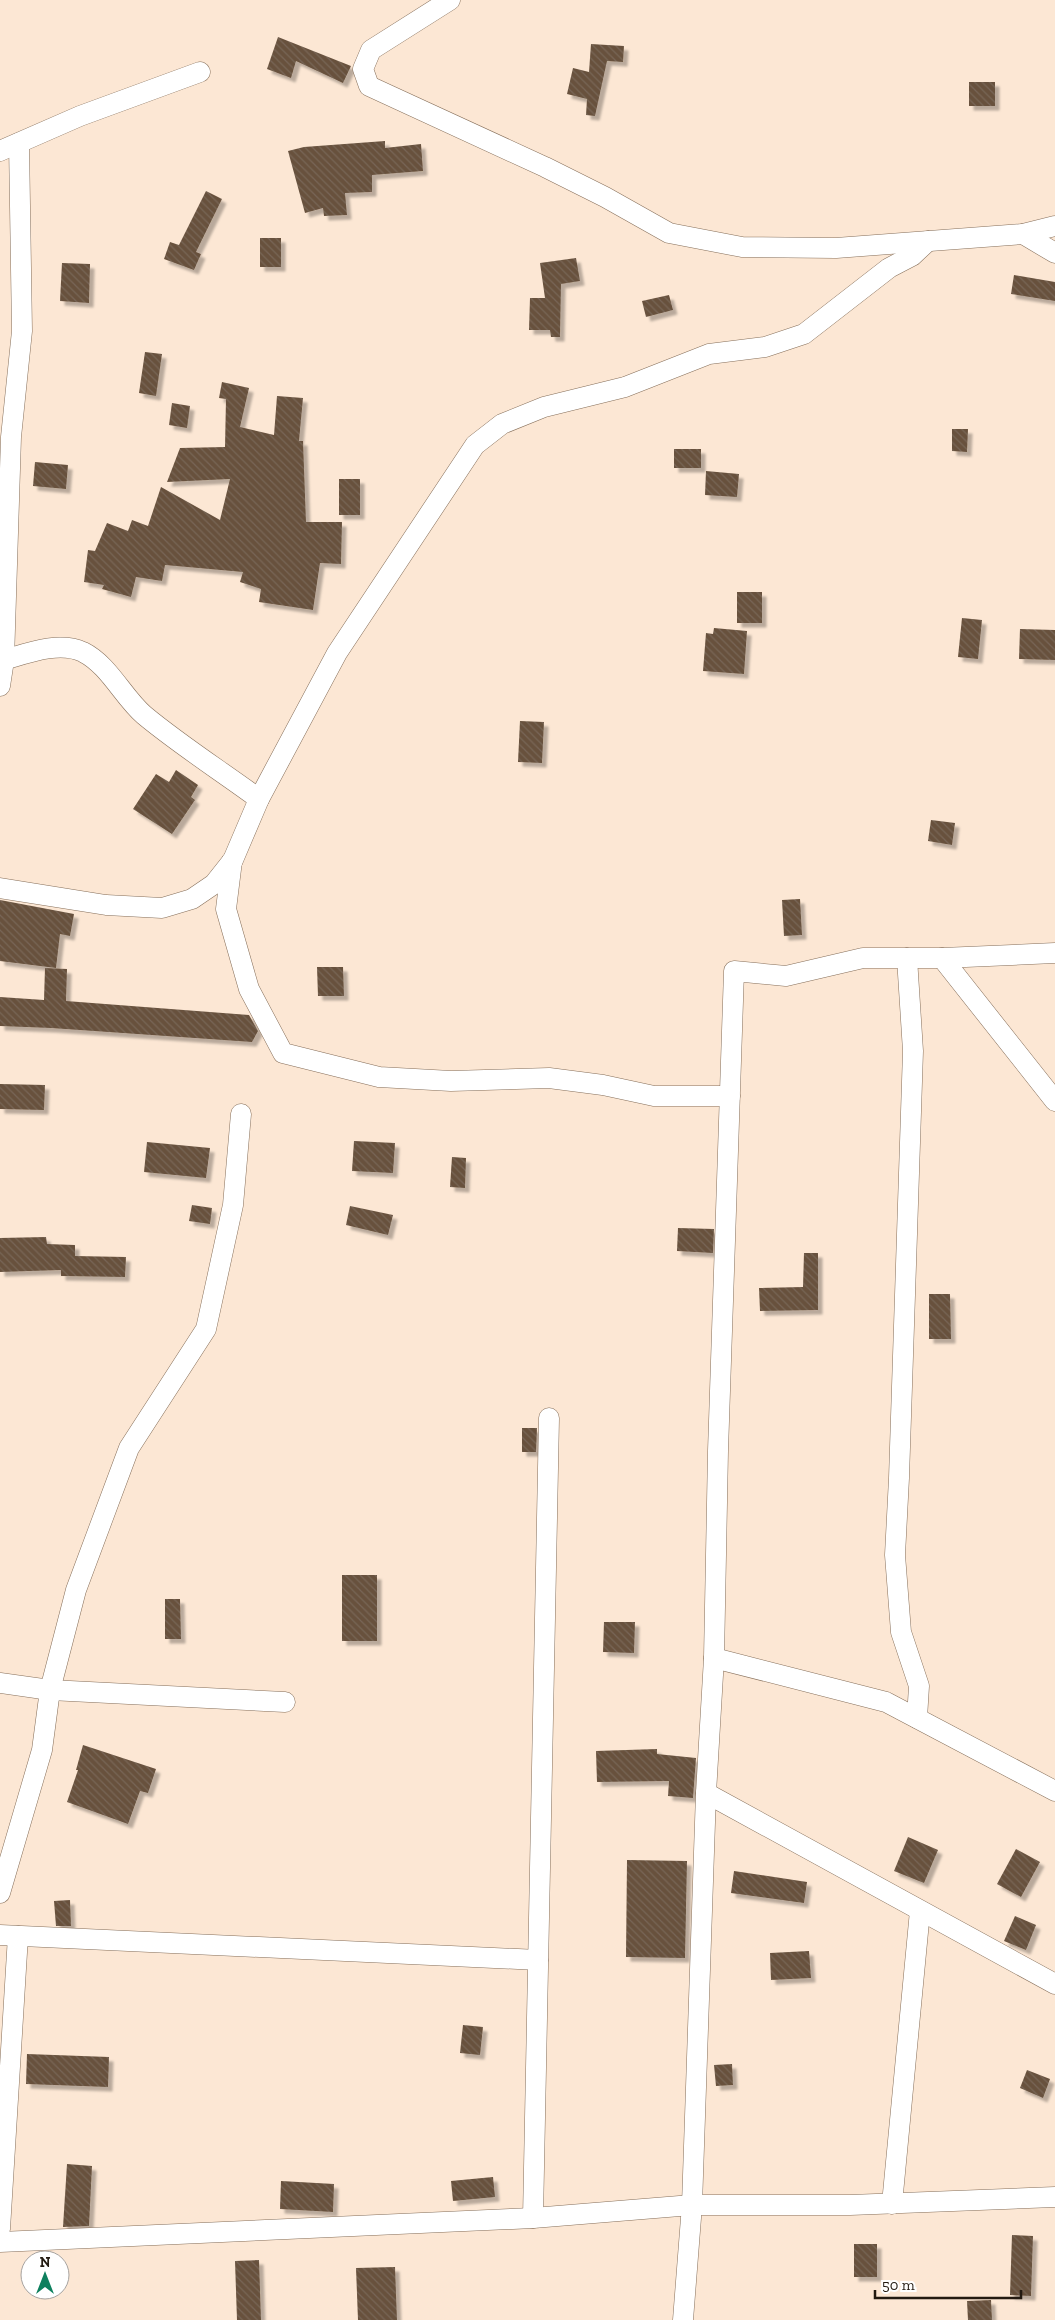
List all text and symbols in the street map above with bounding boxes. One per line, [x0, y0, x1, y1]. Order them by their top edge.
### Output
north arrow [20, 2250, 70, 2300]
text: N [40, 2254, 51, 2271]
scale bar [875, 2268, 1021, 2300]
text: 50 m [882, 2276, 915, 2294]

